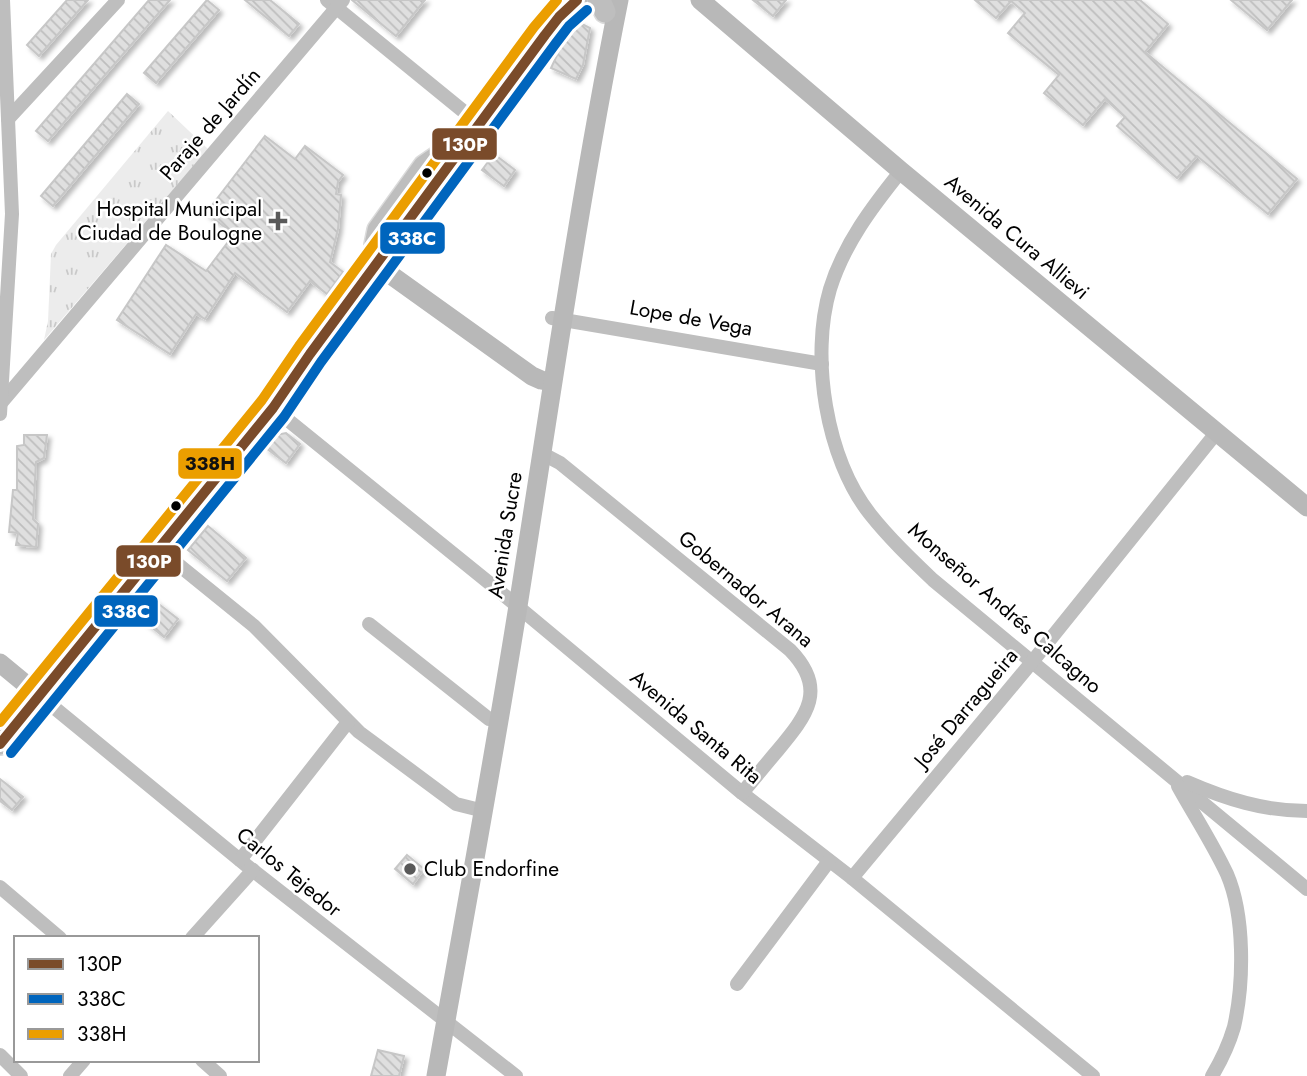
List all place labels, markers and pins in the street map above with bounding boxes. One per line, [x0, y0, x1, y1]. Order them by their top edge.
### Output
unlabelled marker [420, 166, 434, 180]
place label: Hospital Municipal Ciudad de Boulogne [77, 194, 262, 248]
marker: Hospital Municipal Ciudad de Boulogne [268, 211, 288, 231]
unlabelled marker [169, 499, 183, 513]
place label: Club Endorfine [424, 854, 559, 884]
marker: Club Endorfine [402, 861, 418, 877]

